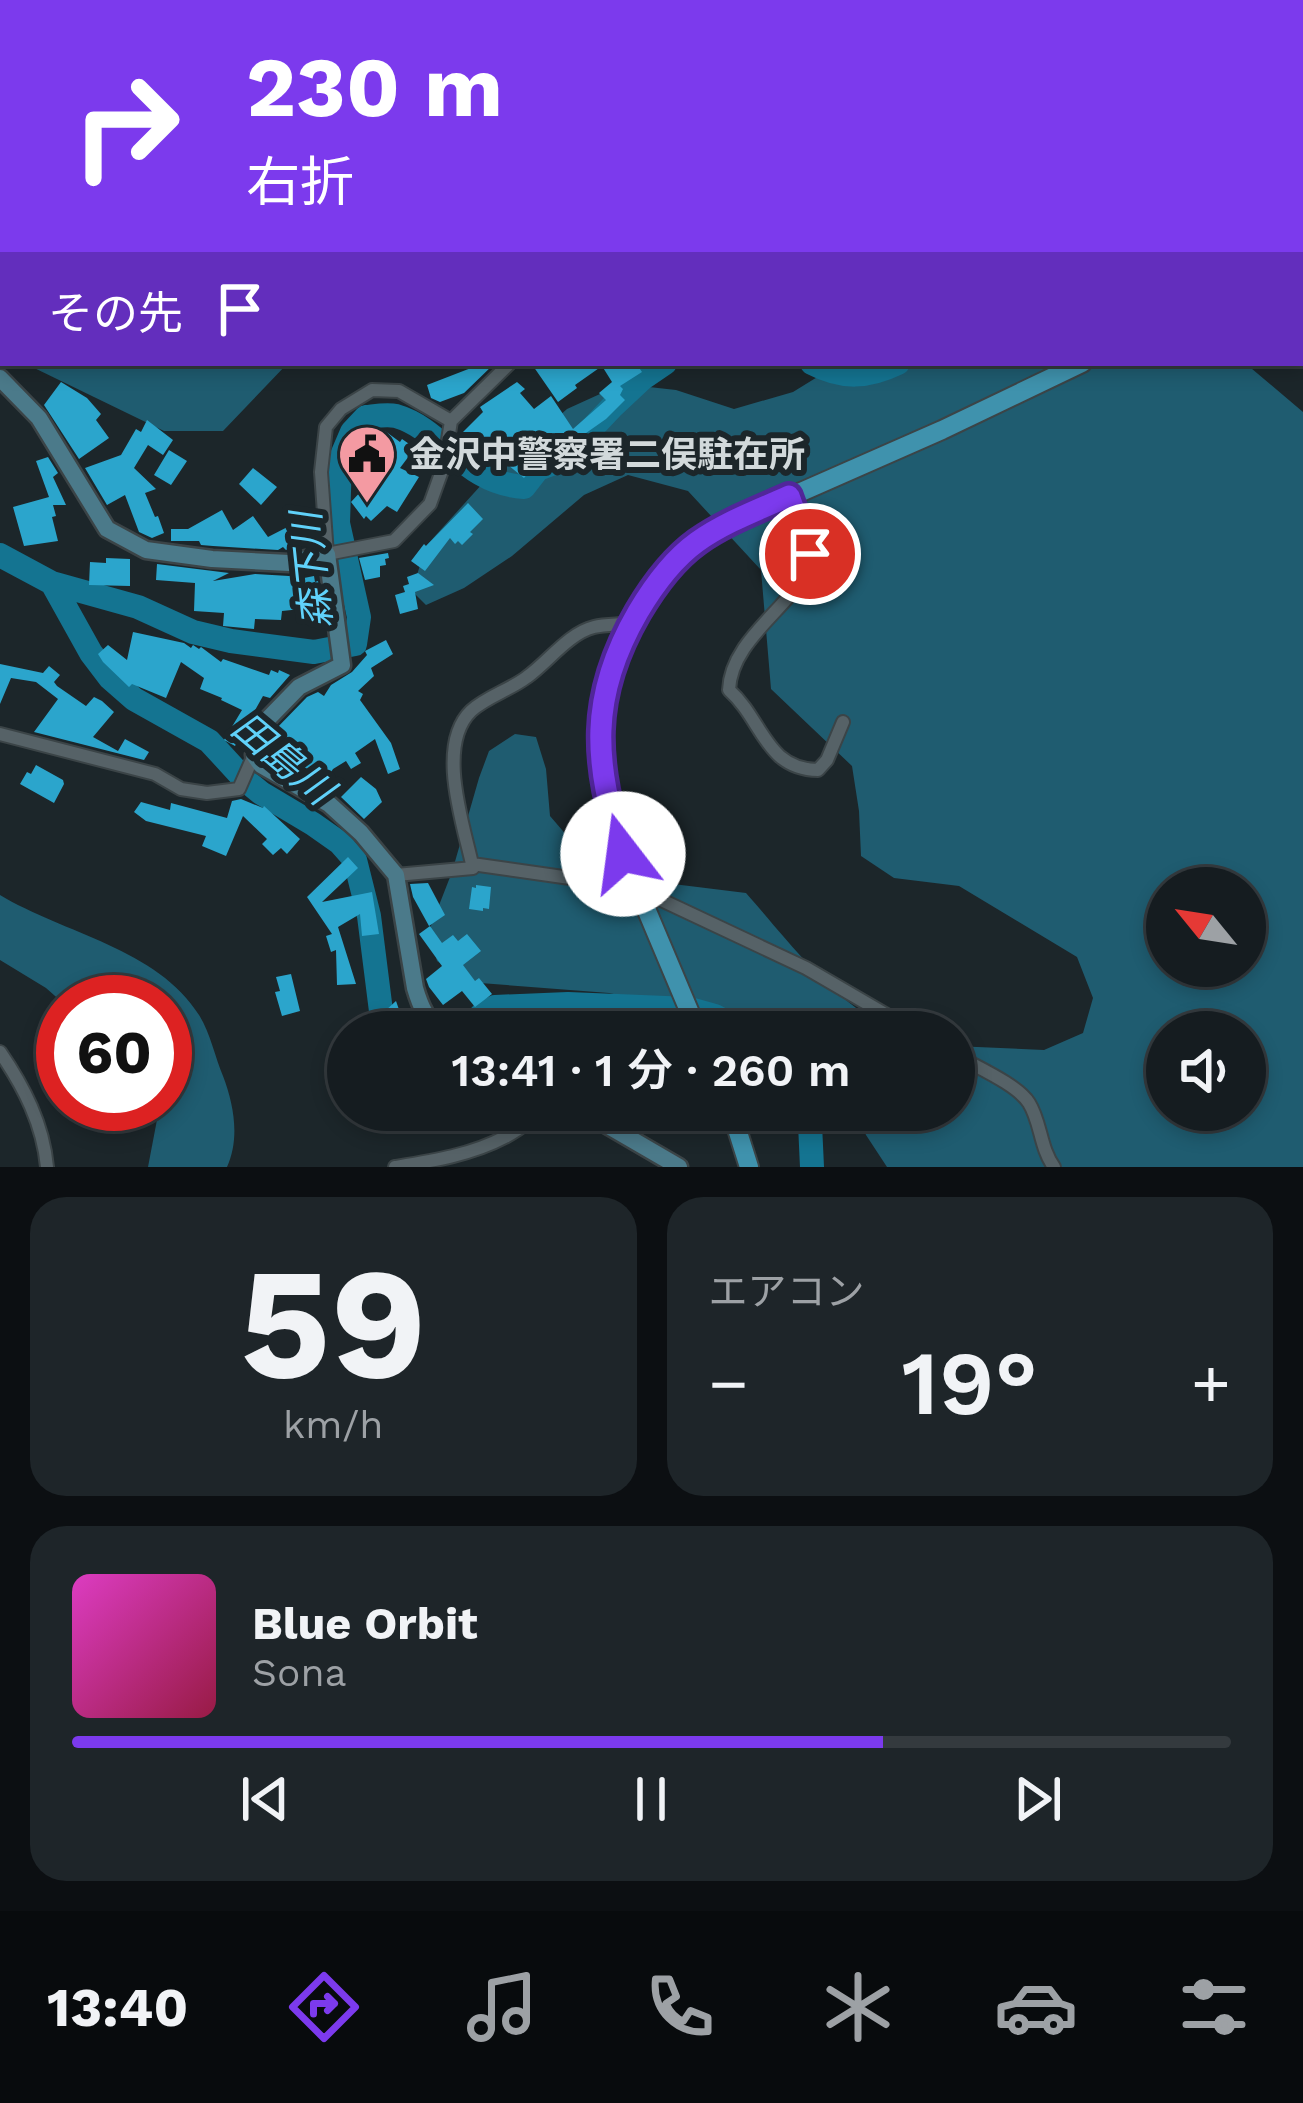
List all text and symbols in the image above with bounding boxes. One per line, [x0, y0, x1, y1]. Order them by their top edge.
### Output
text: 230 m [246, 38, 503, 136]
icon: right [48, 48, 204, 204]
text: 右折 [246, 151, 354, 214]
icon: arrive [207, 276, 273, 342]
text: その先 [48, 287, 183, 340]
public building icon: 金沢中警察署二俣駐在所 [336, 423, 398, 505]
place label: 金沢中警察署二俣駐在所 [409, 434, 805, 476]
pin [759, 503, 861, 605]
water label: 森下川 [283, 505, 340, 630]
icon: arrive [777, 521, 843, 587]
water label: 田島川 [223, 704, 345, 816]
position arrow [560, 791, 686, 917]
north arrow [1146, 867, 1266, 987]
map controls [1146, 867, 1266, 1131]
speed limit sign: 60 [36, 975, 192, 1131]
button: sound [1146, 1011, 1266, 1131]
text: 13:41 · 1 分 · 260 m [451, 1044, 851, 1097]
text: 59 [240, 1232, 427, 1415]
text: エアコン [709, 1269, 865, 1314]
text: 19° [902, 1330, 1038, 1436]
text: − [709, 1345, 748, 1422]
text: + [1191, 1345, 1231, 1422]
text: km/h [283, 1402, 383, 1447]
text: Blue Orbit [252, 1597, 478, 1650]
text: Sona [252, 1650, 347, 1695]
icon: previous [232, 1766, 298, 1832]
icon: pause [618, 1766, 684, 1832]
icon: next [1005, 1766, 1071, 1832]
icon: directions [282, 1965, 366, 2049]
icon: music [460, 1965, 544, 2049]
icon: phone [638, 1965, 722, 2049]
icon: climate [816, 1965, 900, 2049]
icon: car [994, 1965, 1078, 2049]
icon: filters [1172, 1965, 1256, 2049]
text: 13:40 [47, 1976, 188, 2039]

